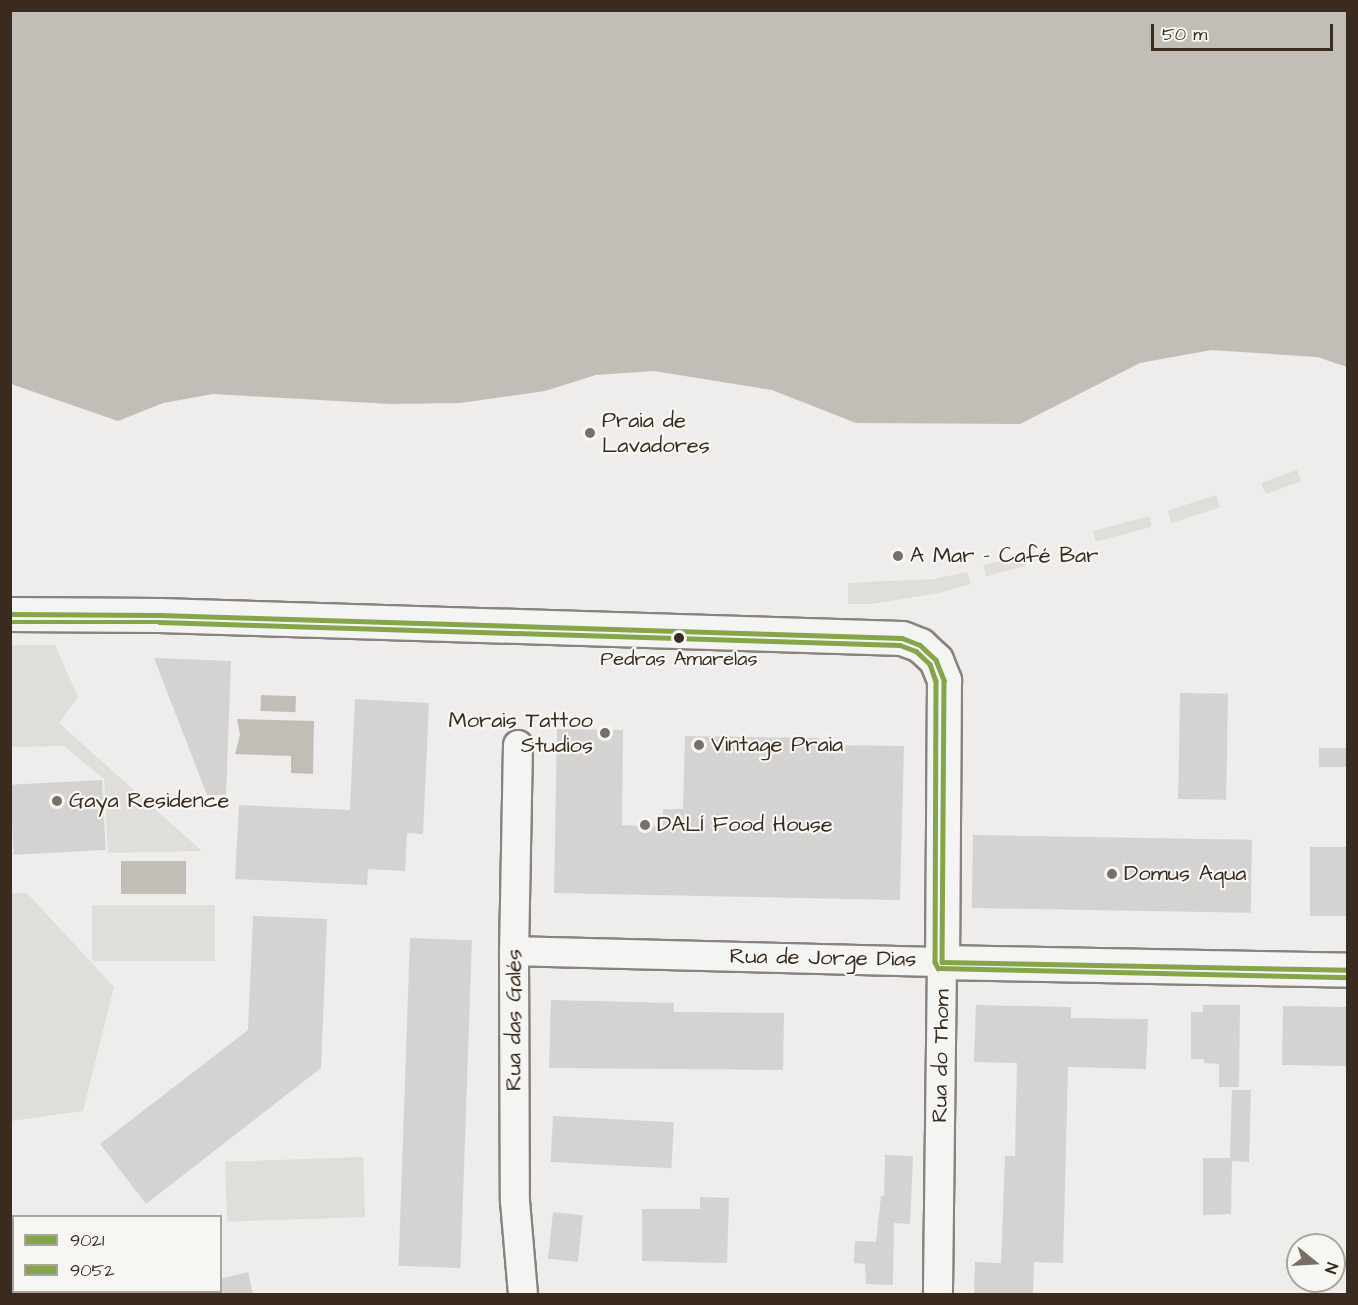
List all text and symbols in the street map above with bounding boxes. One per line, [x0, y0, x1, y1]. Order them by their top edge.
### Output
scale bar [1154, 12, 1336, 50]
text: 50 m [1162, 22, 1207, 47]
place label: Praia de Lavadores [602, 407, 710, 458]
marker: Praia de Lavadores [583, 426, 597, 440]
place label: A Mar - Café Bar [910, 543, 1098, 569]
marker: A Mar - Café Bar [891, 549, 905, 563]
marker: Pedras Amarelas [673, 632, 685, 644]
place label: Pedras Amarelas [601, 647, 757, 671]
place label: Morais Tattoo Studios [448, 707, 593, 758]
marker: Morais Tattoo Studios [598, 726, 612, 740]
place label: Vintage Praia [711, 732, 843, 758]
marker: Vintage Praia [692, 738, 706, 752]
place label: Gaya Residence [69, 788, 229, 814]
marker: Gaya Residence [50, 794, 64, 808]
place label: DALÍ Food House [657, 812, 833, 838]
marker: DALÍ Food House [638, 818, 652, 832]
place label: Domus Aqua [1124, 861, 1247, 887]
marker: Domus Aqua [1105, 867, 1119, 881]
street label: Rua de Jorge Dias [729, 943, 917, 973]
street label: Rua das Galés [501, 949, 527, 1091]
street label: Rua do Thom [927, 989, 955, 1123]
legend [12, 1215, 222, 1293]
text: 9021 [70, 1228, 104, 1253]
north arrow [1286, 1233, 1346, 1293]
text: 9052 [70, 1258, 115, 1283]
text: N [1319, 1260, 1343, 1276]

